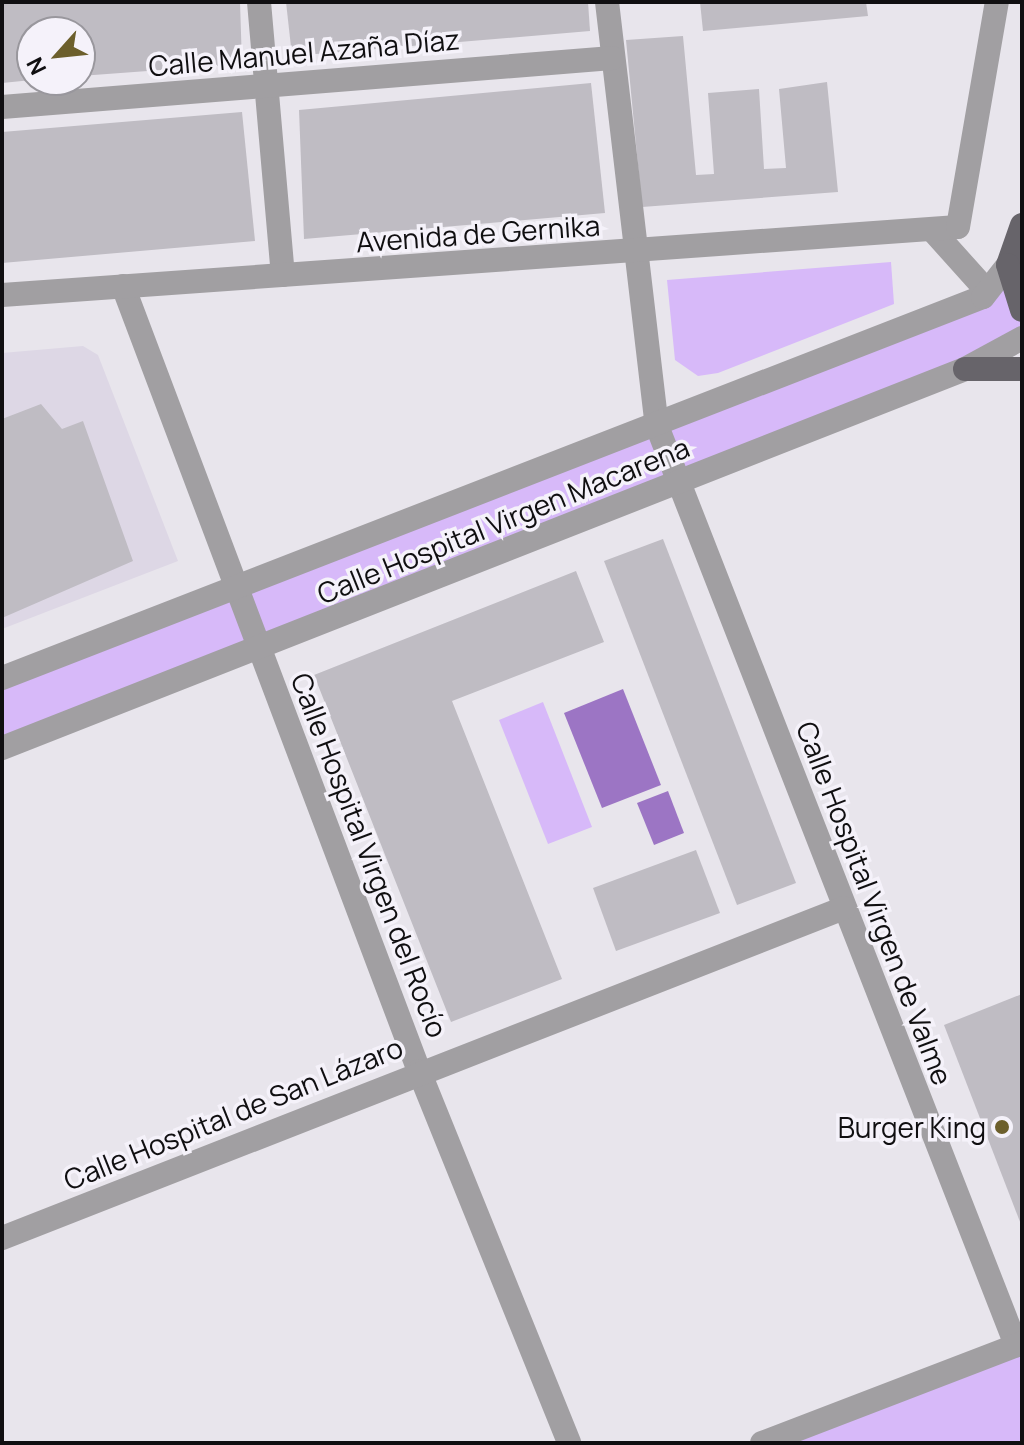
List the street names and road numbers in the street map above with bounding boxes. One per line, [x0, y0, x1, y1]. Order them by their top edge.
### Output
street label: Calle Manuel Azaña Díaz [147, 22, 461, 82]
street label: Avenida de Gernika [355, 208, 601, 258]
street label: Calle Hospital Virgen Macarena [312, 430, 694, 610]
street label: Calle Hospital Virgen del Rocío [285, 668, 455, 1042]
street label: Calle Hospital Virgen de Valme [790, 717, 960, 1089]
street label: Calle Hospital de San Lázaro [59, 1030, 407, 1196]

